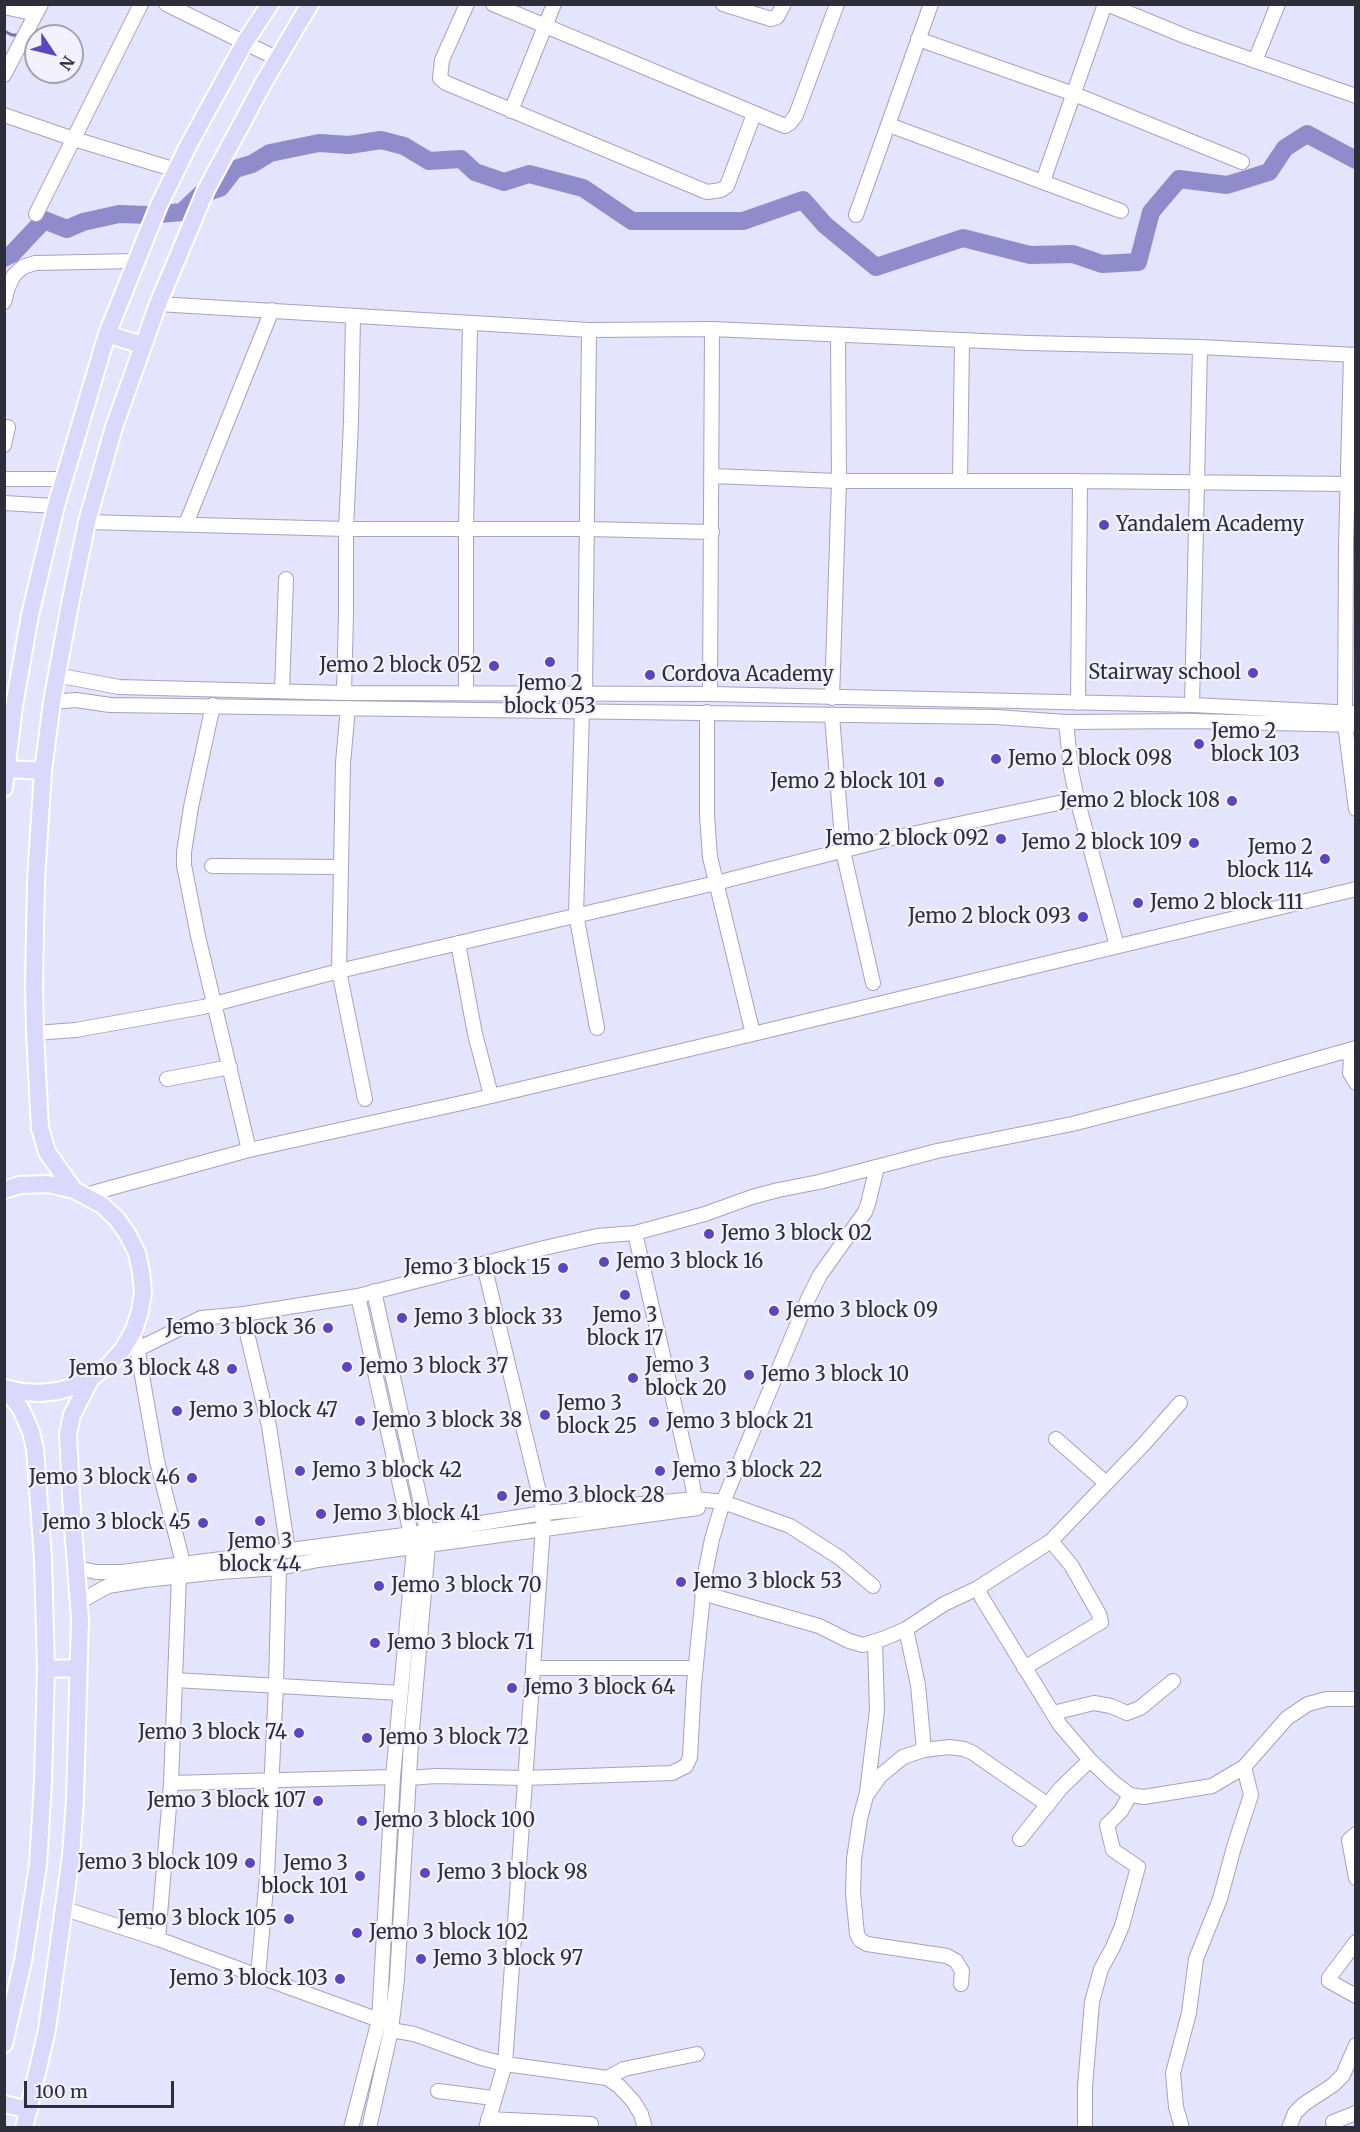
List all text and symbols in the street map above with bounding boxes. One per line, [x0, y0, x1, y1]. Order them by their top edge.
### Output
north arrow [24, 24, 84, 84]
text: N [55, 52, 79, 74]
place label: Yandalem Academy [1116, 513, 1304, 537]
marker: Yandalem Academy [1097, 518, 1111, 532]
place label: Jemo 2 block 052 [319, 654, 482, 678]
marker: Jemo 2 block 053 [543, 655, 557, 669]
marker: Jemo 2 block 052 [487, 659, 501, 673]
place label: Stairway school [1088, 661, 1241, 685]
place label: Cordova Academy [662, 663, 834, 687]
marker: Stairway school [1246, 666, 1260, 680]
marker: Cordova Academy [643, 668, 657, 682]
place label: Jemo 2 block 053 [504, 672, 596, 719]
place label: Jemo 2 block 103 [1211, 720, 1300, 767]
marker: Jemo 2 block 103 [1192, 737, 1206, 751]
place label: Jemo 2 block 098 [1008, 747, 1172, 771]
marker: Jemo 2 block 098 [989, 752, 1003, 766]
place label: Jemo 2 block 101 [770, 770, 927, 794]
marker: Jemo 2 block 101 [932, 775, 946, 789]
place label: Jemo 2 block 108 [1060, 789, 1220, 813]
marker: Jemo 2 block 108 [1225, 794, 1239, 808]
place label: Jemo 2 block 092 [825, 827, 989, 851]
place label: Jemo 2 block 109 [1021, 831, 1182, 855]
marker: Jemo 2 block 092 [994, 832, 1008, 846]
marker: Jemo 2 block 109 [1187, 836, 1201, 850]
place label: Jemo 2 block 114 [1227, 836, 1313, 883]
marker: Jemo 2 block 114 [1318, 852, 1332, 866]
place label: Jemo 2 block 111 [1150, 891, 1303, 915]
marker: Jemo 2 block 111 [1131, 896, 1145, 910]
place label: Jemo 2 block 093 [908, 905, 1071, 929]
marker: Jemo 2 block 093 [1076, 910, 1090, 924]
place label: Jemo 3 block 02 [721, 1222, 872, 1246]
marker: Jemo 3 block 02 [702, 1227, 716, 1241]
place label: Jemo 3 block 16 [616, 1250, 763, 1274]
marker: Jemo 3 block 16 [597, 1255, 611, 1269]
place label: Jemo 3 block 15 [404, 1256, 551, 1280]
marker: Jemo 3 block 15 [556, 1261, 570, 1275]
marker: Jemo 3 block 17 [618, 1288, 632, 1302]
place label: Jemo 3 block 09 [786, 1299, 938, 1323]
place label: Jemo 3 block 17 [587, 1304, 663, 1351]
marker: Jemo 3 block 09 [767, 1304, 781, 1318]
place label: Jemo 3 block 33 [414, 1306, 563, 1330]
marker: Jemo 3 block 33 [395, 1311, 409, 1325]
place label: Jemo 3 block 36 [166, 1316, 316, 1340]
marker: Jemo 3 block 36 [321, 1321, 335, 1335]
place label: Jemo 3 block 20 [645, 1354, 727, 1401]
place label: Jemo 3 block 37 [359, 1355, 508, 1379]
place label: Jemo 3 block 48 [69, 1357, 220, 1381]
marker: Jemo 3 block 37 [340, 1360, 354, 1374]
marker: Jemo 3 block 48 [225, 1362, 239, 1376]
place label: Jemo 3 block 10 [761, 1363, 909, 1387]
marker: Jemo 3 block 10 [742, 1368, 756, 1382]
marker: Jemo 3 block 20 [626, 1371, 640, 1385]
place label: Jemo 3 block 25 [557, 1392, 637, 1439]
place label: Jemo 3 block 47 [189, 1399, 338, 1423]
marker: Jemo 3 block 47 [170, 1404, 184, 1418]
marker: Jemo 3 block 25 [538, 1408, 552, 1422]
place label: Jemo 3 block 38 [372, 1409, 522, 1433]
place label: Jemo 3 block 21 [666, 1410, 813, 1434]
marker: Jemo 3 block 38 [353, 1414, 367, 1428]
marker: Jemo 3 block 21 [647, 1415, 661, 1429]
place label: Jemo 3 block 42 [312, 1459, 462, 1483]
place label: Jemo 3 block 22 [672, 1459, 822, 1483]
marker: Jemo 3 block 42 [293, 1464, 307, 1478]
marker: Jemo 3 block 22 [653, 1464, 667, 1478]
place label: Jemo 3 block 46 [29, 1466, 180, 1490]
marker: Jemo 3 block 46 [185, 1471, 199, 1485]
place label: Jemo 3 block 28 [514, 1484, 665, 1508]
marker: Jemo 3 block 28 [495, 1489, 509, 1503]
place label: Jemo 3 block 41 [333, 1502, 480, 1526]
marker: Jemo 3 block 41 [314, 1507, 328, 1521]
place label: Jemo 3 block 45 [42, 1511, 191, 1535]
marker: Jemo 3 block 44 [253, 1514, 267, 1528]
marker: Jemo 3 block 45 [196, 1516, 210, 1530]
place label: Jemo 3 block 44 [219, 1530, 301, 1577]
place label: Jemo 3 block 53 [693, 1570, 842, 1594]
place label: Jemo 3 block 70 [391, 1574, 542, 1598]
marker: Jemo 3 block 53 [674, 1575, 688, 1589]
marker: Jemo 3 block 70 [372, 1579, 386, 1593]
place label: Jemo 3 block 71 [387, 1631, 534, 1655]
marker: Jemo 3 block 71 [368, 1636, 382, 1650]
place label: Jemo 3 block 64 [524, 1676, 675, 1700]
marker: Jemo 3 block 64 [505, 1681, 519, 1695]
place label: Jemo 3 block 74 [138, 1721, 287, 1745]
marker: Jemo 3 block 74 [292, 1726, 306, 1740]
place label: Jemo 3 block 72 [379, 1726, 529, 1750]
marker: Jemo 3 block 72 [360, 1731, 374, 1745]
place label: Jemo 3 block 107 [147, 1789, 306, 1813]
marker: Jemo 3 block 107 [311, 1794, 325, 1808]
place label: Jemo 3 block 100 [374, 1809, 535, 1833]
marker: Jemo 3 block 100 [355, 1814, 369, 1828]
place label: Jemo 3 block 109 [78, 1851, 238, 1875]
place label: Jemo 3 block 101 [261, 1852, 348, 1899]
marker: Jemo 3 block 109 [243, 1856, 257, 1870]
place label: Jemo 3 block 98 [437, 1861, 588, 1885]
marker: Jemo 3 block 98 [418, 1866, 432, 1880]
marker: Jemo 3 block 101 [353, 1869, 367, 1883]
place label: Jemo 3 block 105 [118, 1907, 277, 1931]
marker: Jemo 3 block 105 [282, 1912, 296, 1926]
place label: Jemo 3 block 102 [369, 1921, 528, 1945]
marker: Jemo 3 block 102 [350, 1926, 364, 1940]
place label: Jemo 3 block 97 [433, 1947, 583, 1971]
marker: Jemo 3 block 97 [414, 1952, 428, 1966]
place label: Jemo 3 block 103 [169, 1967, 328, 1991]
marker: Jemo 3 block 103 [333, 1972, 347, 1986]
scale bar [27, 2069, 177, 2107]
text: 100 m [35, 2080, 88, 2103]

